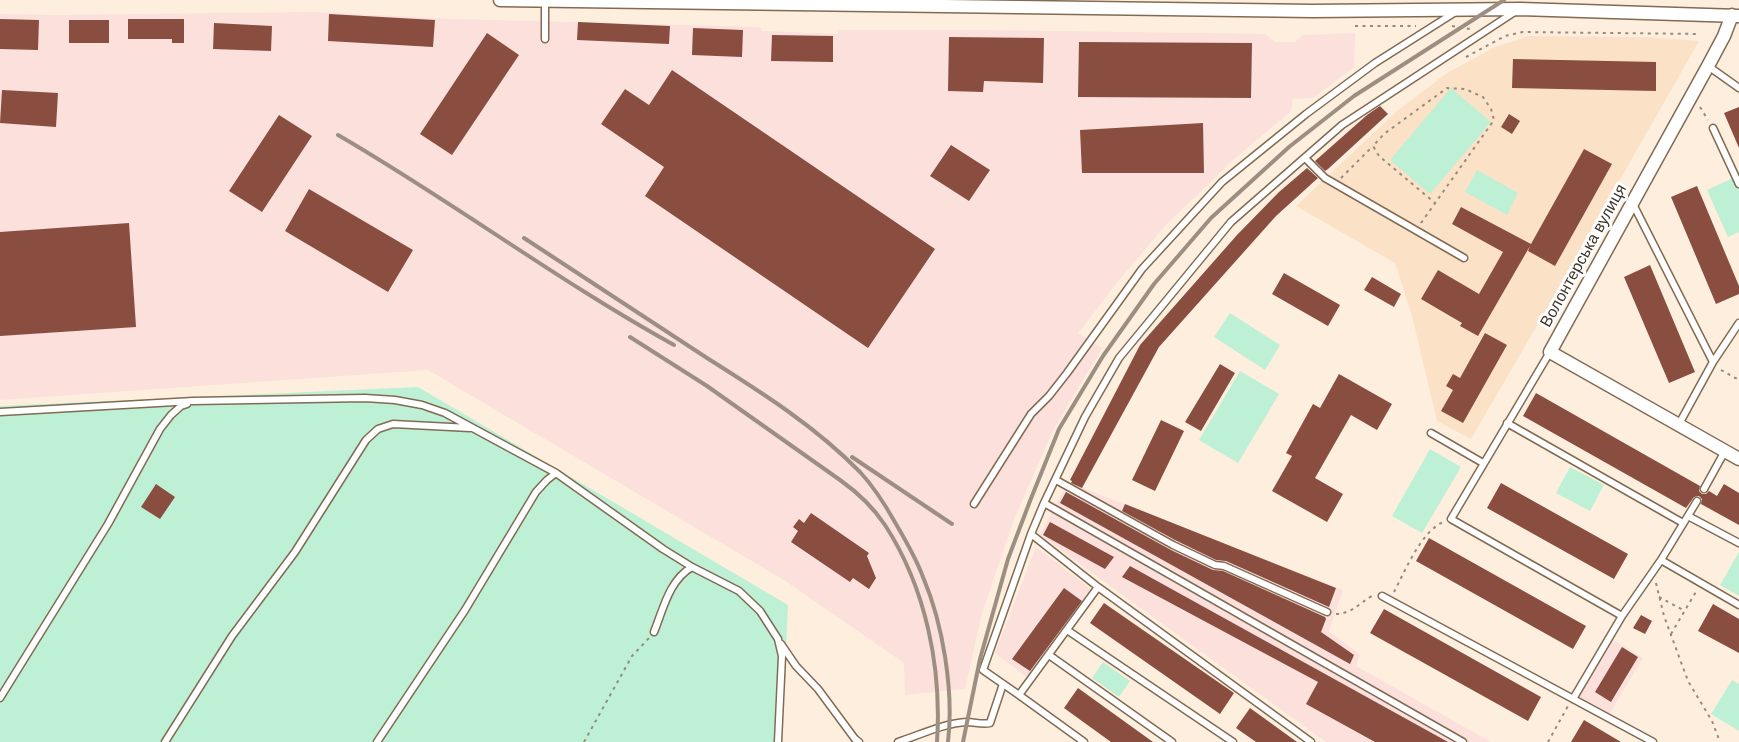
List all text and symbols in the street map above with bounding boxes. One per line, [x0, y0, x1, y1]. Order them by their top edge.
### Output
street label: Волонтерська вулиця [1537, 181, 1631, 331]

